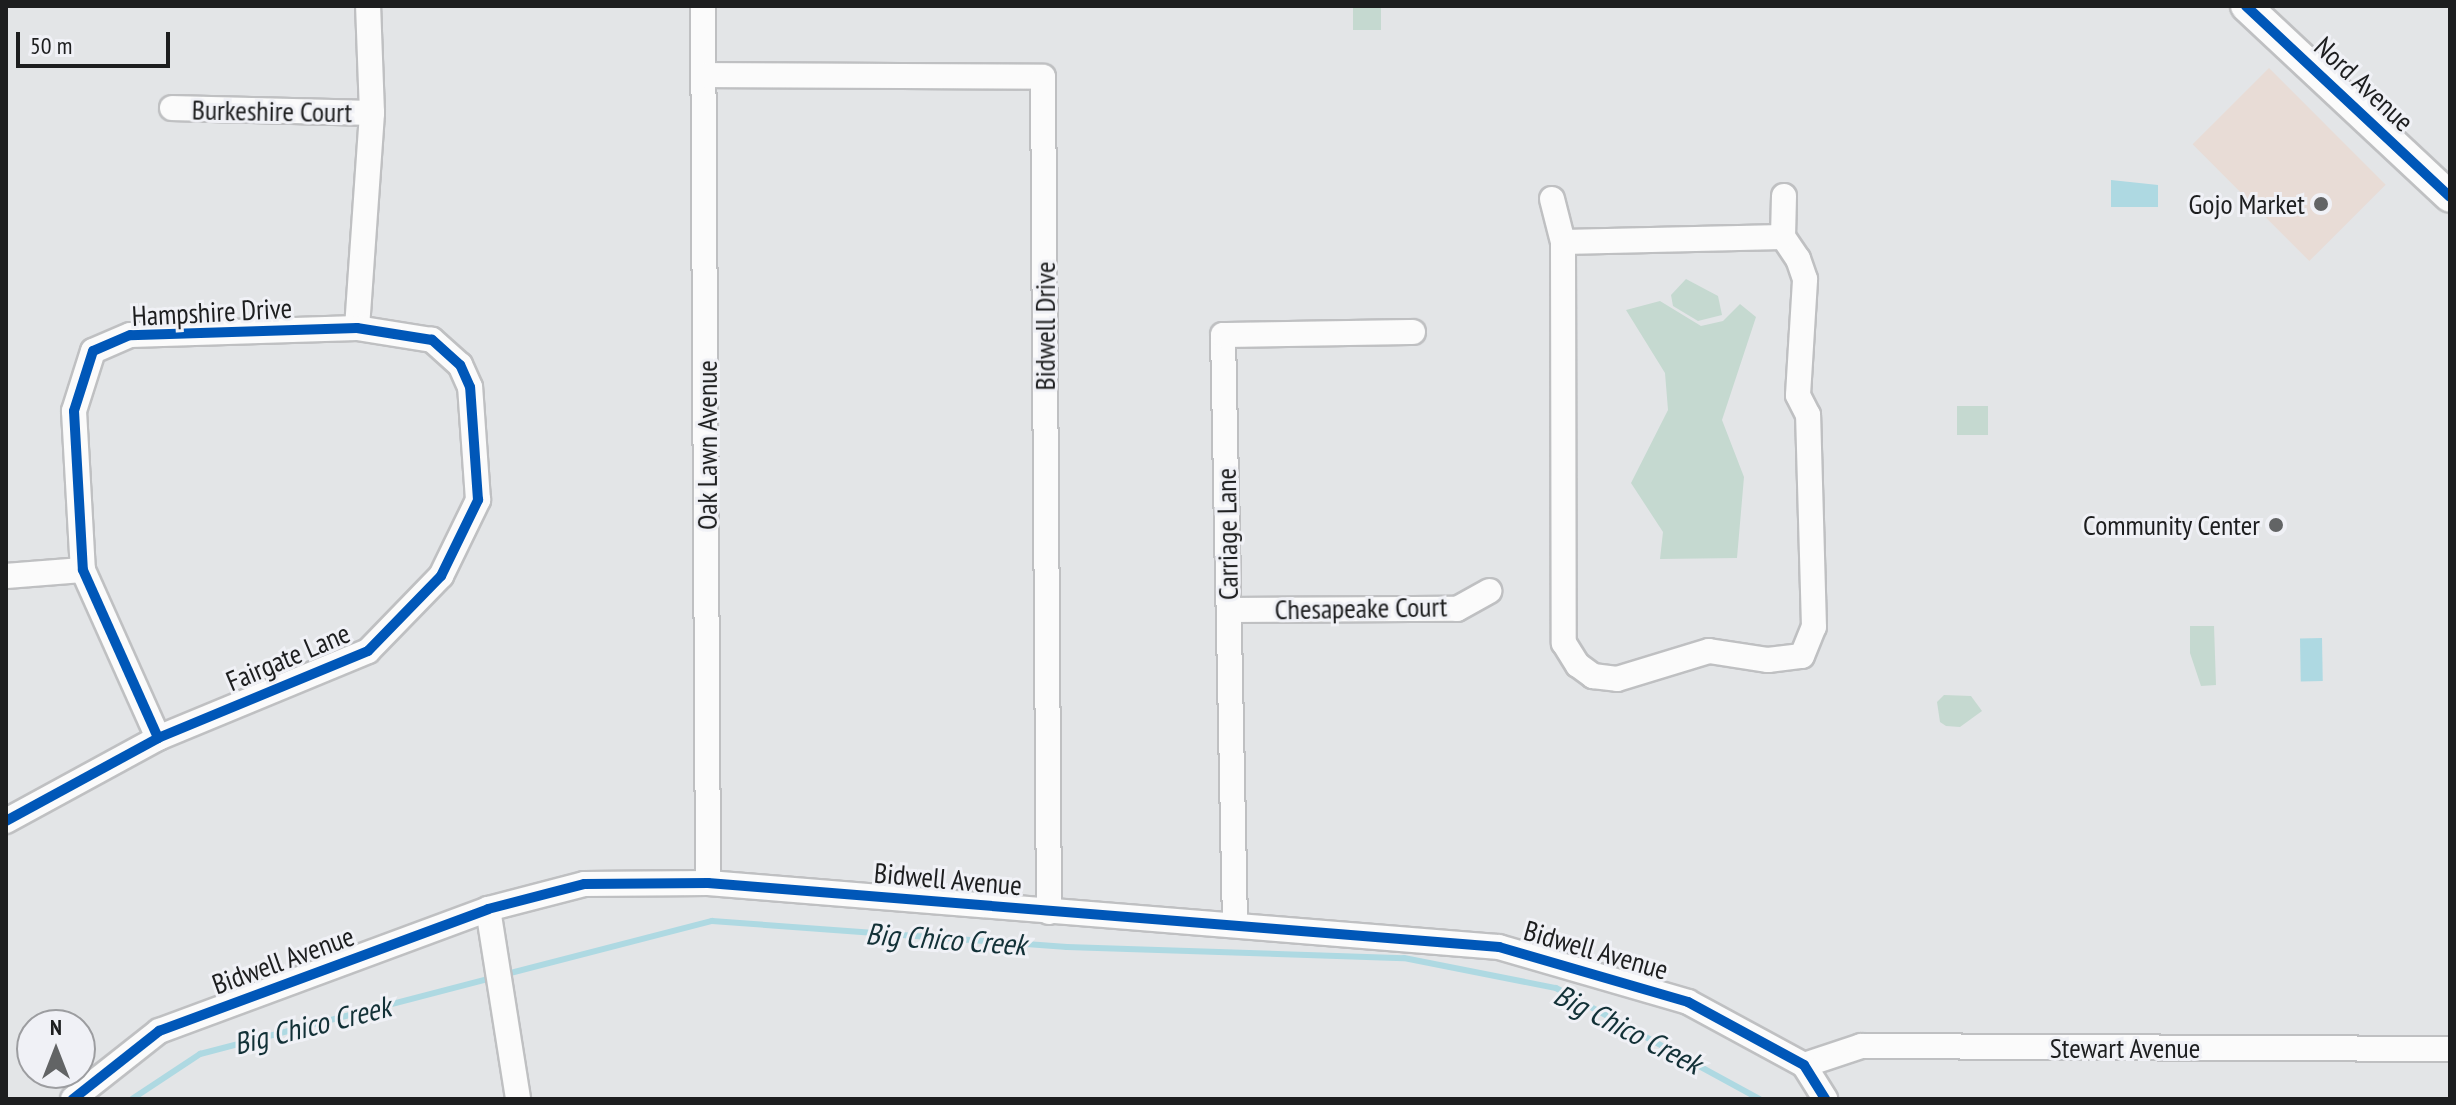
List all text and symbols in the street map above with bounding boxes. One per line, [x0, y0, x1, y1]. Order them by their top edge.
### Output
scale bar [20, 16, 174, 66]
text: 50 m [30, 30, 72, 61]
street label: Nord Avenue [2307, 30, 2421, 138]
street label: Burkeshire Court [191, 93, 353, 129]
place label: Gojo Market [2189, 187, 2305, 221]
marker: Gojo Market [2312, 195, 2330, 213]
street label: Bidwell Drive [1028, 261, 1062, 391]
street label: Hampshire Drive [131, 291, 293, 333]
street label: Oak Lawn Avenue [690, 359, 724, 531]
street label: Carriage Lane [1209, 468, 1245, 600]
place label: Community Center [2082, 508, 2260, 542]
marker: Community Center [2267, 516, 2285, 534]
street label: Chesapeake Court [1274, 590, 1448, 626]
street label: Fairgate Lane [221, 616, 355, 698]
street label: Bidwell Avenue [872, 856, 1024, 902]
street label: Bidwell Avenue [1520, 913, 1672, 987]
water label: Big Chico Creek [865, 915, 1027, 963]
street label: Bidwell Avenue [207, 919, 359, 1001]
water label: Big Chico Creek [1548, 976, 1708, 1082]
water label: Big Chico Creek [230, 988, 394, 1062]
north arrow [16, 1009, 96, 1089]
text: N [50, 1013, 62, 1041]
street label: Stewart Avenue [2049, 1031, 2201, 1065]

